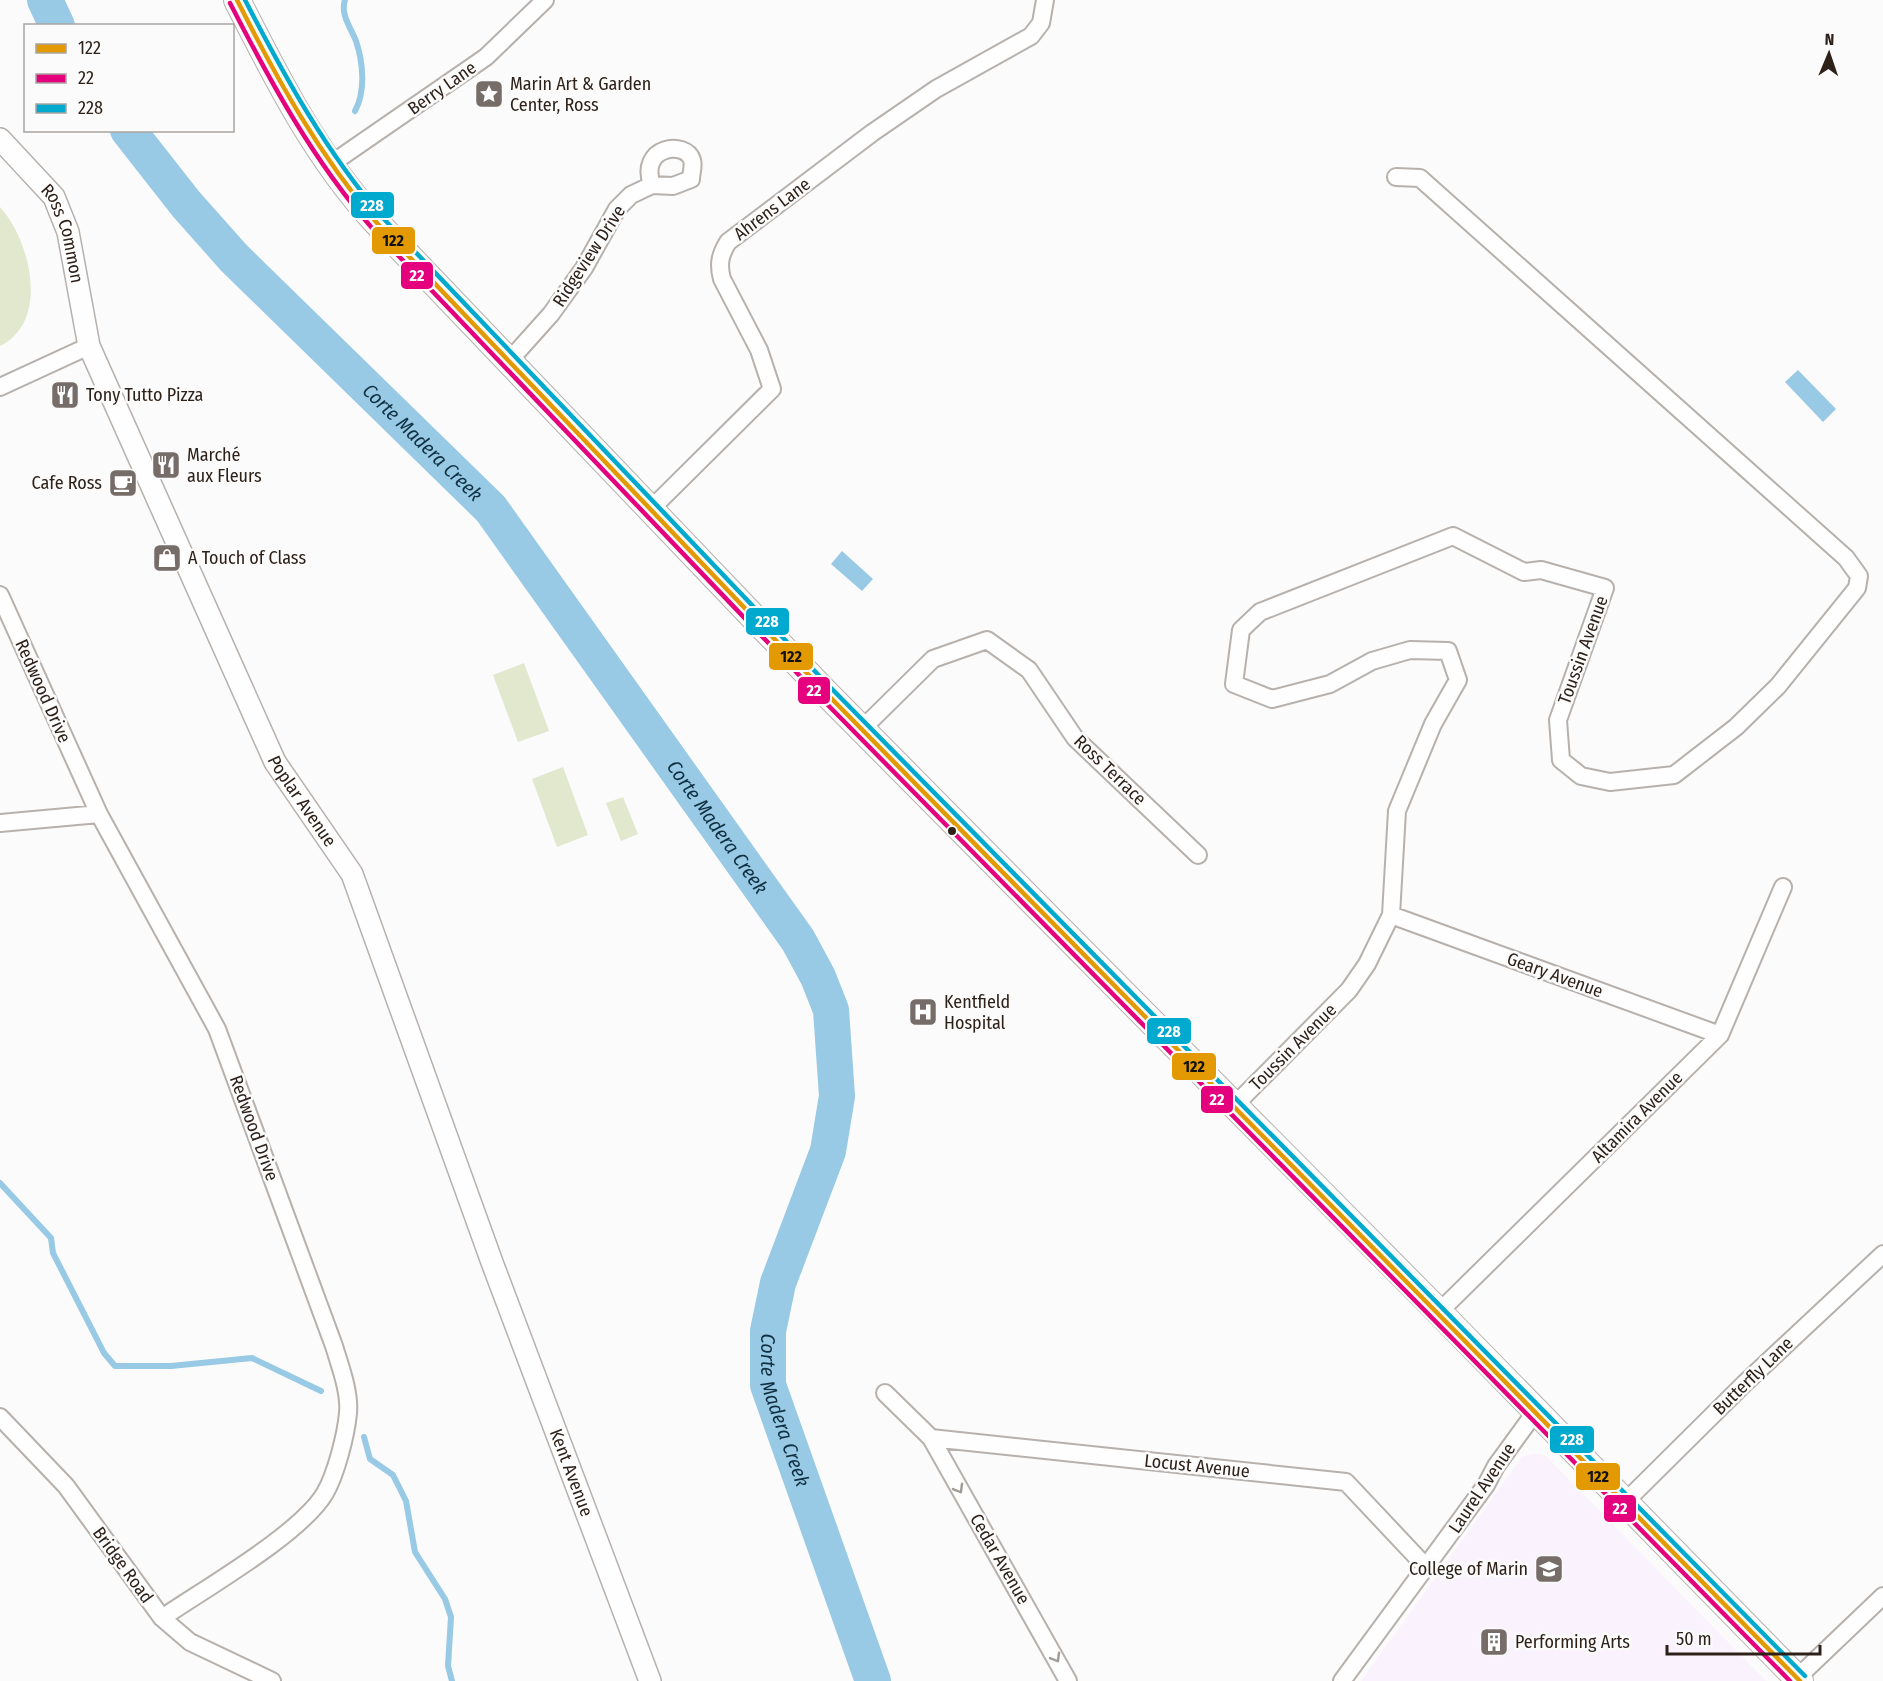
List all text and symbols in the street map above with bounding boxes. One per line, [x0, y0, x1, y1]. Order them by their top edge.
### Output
legend [24, 24, 234, 132]
north arrow [1799, 24, 1859, 84]
text: N [1824, 30, 1835, 49]
text: 122 [78, 37, 101, 59]
street label: Berry Lane [403, 56, 481, 120]
text: 22 [78, 67, 94, 89]
place label: Marin Art & Garden Center, Ross [510, 73, 651, 116]
place icon: Marin Art & Garden Center, Ross [473, 78, 505, 110]
text: 228 [78, 97, 103, 119]
street label: Ahrens Lane [729, 173, 815, 245]
street label: Ross Common [36, 179, 88, 285]
line badge: 228 [350, 191, 395, 219]
text: 228 [359, 196, 384, 215]
street label: Ridgeview Drive [548, 201, 630, 311]
line badge: 122 [371, 226, 416, 255]
text: 122 [382, 231, 404, 250]
line badge: 22 [400, 261, 434, 290]
text: 22 [409, 266, 425, 285]
water label: Corte Madera Creek [358, 378, 488, 506]
restaurant icon: Tony Tutto Pizza [49, 379, 81, 411]
place label: Tony Tutto Pizza [86, 384, 204, 406]
place label: Marché aux Fleurs [187, 444, 262, 487]
restaurant icon: Marché aux Fleurs [150, 449, 182, 481]
cafe icon: Cafe Ross [107, 467, 139, 499]
place label: Cafe Ross [32, 472, 102, 494]
shop icon: A Touch of Class [151, 542, 183, 574]
place label: A Touch of Class [188, 547, 306, 569]
street label: Toussin Avenue [1553, 593, 1613, 707]
line badge: 228 [745, 607, 790, 636]
text: 228 [754, 612, 779, 631]
street label: Redwood Drive [10, 636, 76, 746]
line badge: 122 [768, 642, 814, 671]
text: 122 [780, 647, 802, 666]
line badge: 22 [797, 676, 831, 705]
text: 22 [806, 681, 822, 700]
street label: Ross Terrace [1069, 730, 1151, 810]
street label: Poplar Avenue [263, 752, 341, 851]
water label: Corte Madera Creek [662, 756, 773, 899]
unlabelled marker [946, 825, 958, 837]
street label: Geary Avenue [1504, 947, 1606, 1003]
place label: Kentfield Hospital [944, 991, 1010, 1034]
hospital icon: Kentfield Hospital [907, 996, 939, 1028]
street label: Toussin Avenue [1245, 999, 1341, 1095]
line badge: 228 [1146, 1017, 1192, 1045]
text: 228 [1156, 1022, 1181, 1041]
line badge: 122 [1171, 1052, 1217, 1081]
text: 122 [1183, 1057, 1205, 1076]
street label: Altamira Avenue [1587, 1067, 1687, 1167]
street label: Redwood Drive [225, 1072, 283, 1184]
line badge: 22 [1200, 1085, 1234, 1114]
text: 22 [1209, 1090, 1225, 1109]
street label: Butterfly Lane [1708, 1332, 1798, 1420]
water label: Corte Madera Creek [755, 1333, 815, 1490]
line badge: 228 [1549, 1425, 1595, 1454]
street label: Kent Avenue [545, 1426, 598, 1520]
text: 228 [1559, 1430, 1584, 1449]
street label: Laurel Avenue [1444, 1439, 1520, 1537]
street label: Locust Avenue [1143, 1450, 1251, 1482]
line badge: 122 [1575, 1462, 1621, 1491]
text: 122 [1587, 1467, 1609, 1486]
one-way arrow [952, 1482, 964, 1493]
line badge: 22 [1603, 1494, 1637, 1523]
text: 22 [1612, 1499, 1628, 1518]
street label: Cedar Avenue [965, 1510, 1035, 1608]
street label: Bridge Road [88, 1523, 158, 1607]
school or university icon: College of Marin [1533, 1553, 1565, 1585]
place label: College of Marin [1409, 1558, 1528, 1580]
scale bar [1667, 1618, 1820, 1656]
building icon: Performing Arts [1478, 1626, 1510, 1658]
text: 50 m [1676, 1628, 1712, 1650]
place label: Performing Arts [1515, 1631, 1630, 1653]
one-way arrow [1048, 1652, 1060, 1662]

